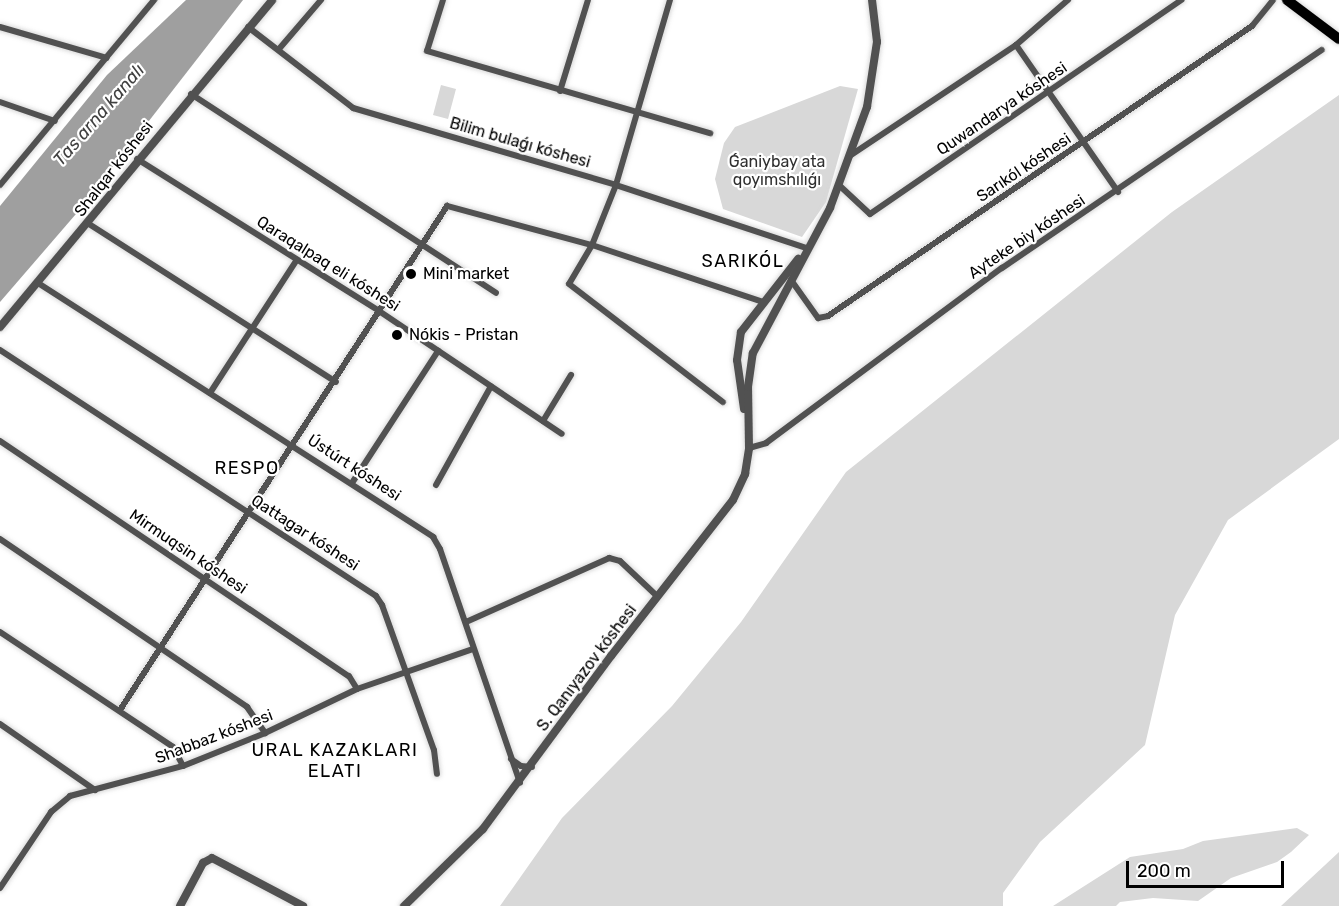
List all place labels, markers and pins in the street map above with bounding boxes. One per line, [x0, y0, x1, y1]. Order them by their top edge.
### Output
place label: Mini market [423, 264, 509, 284]
marker: Mini market [404, 267, 418, 281]
place label: Nókis - Pristan [409, 325, 518, 345]
marker: Nókis - Pristan [390, 328, 404, 342]

